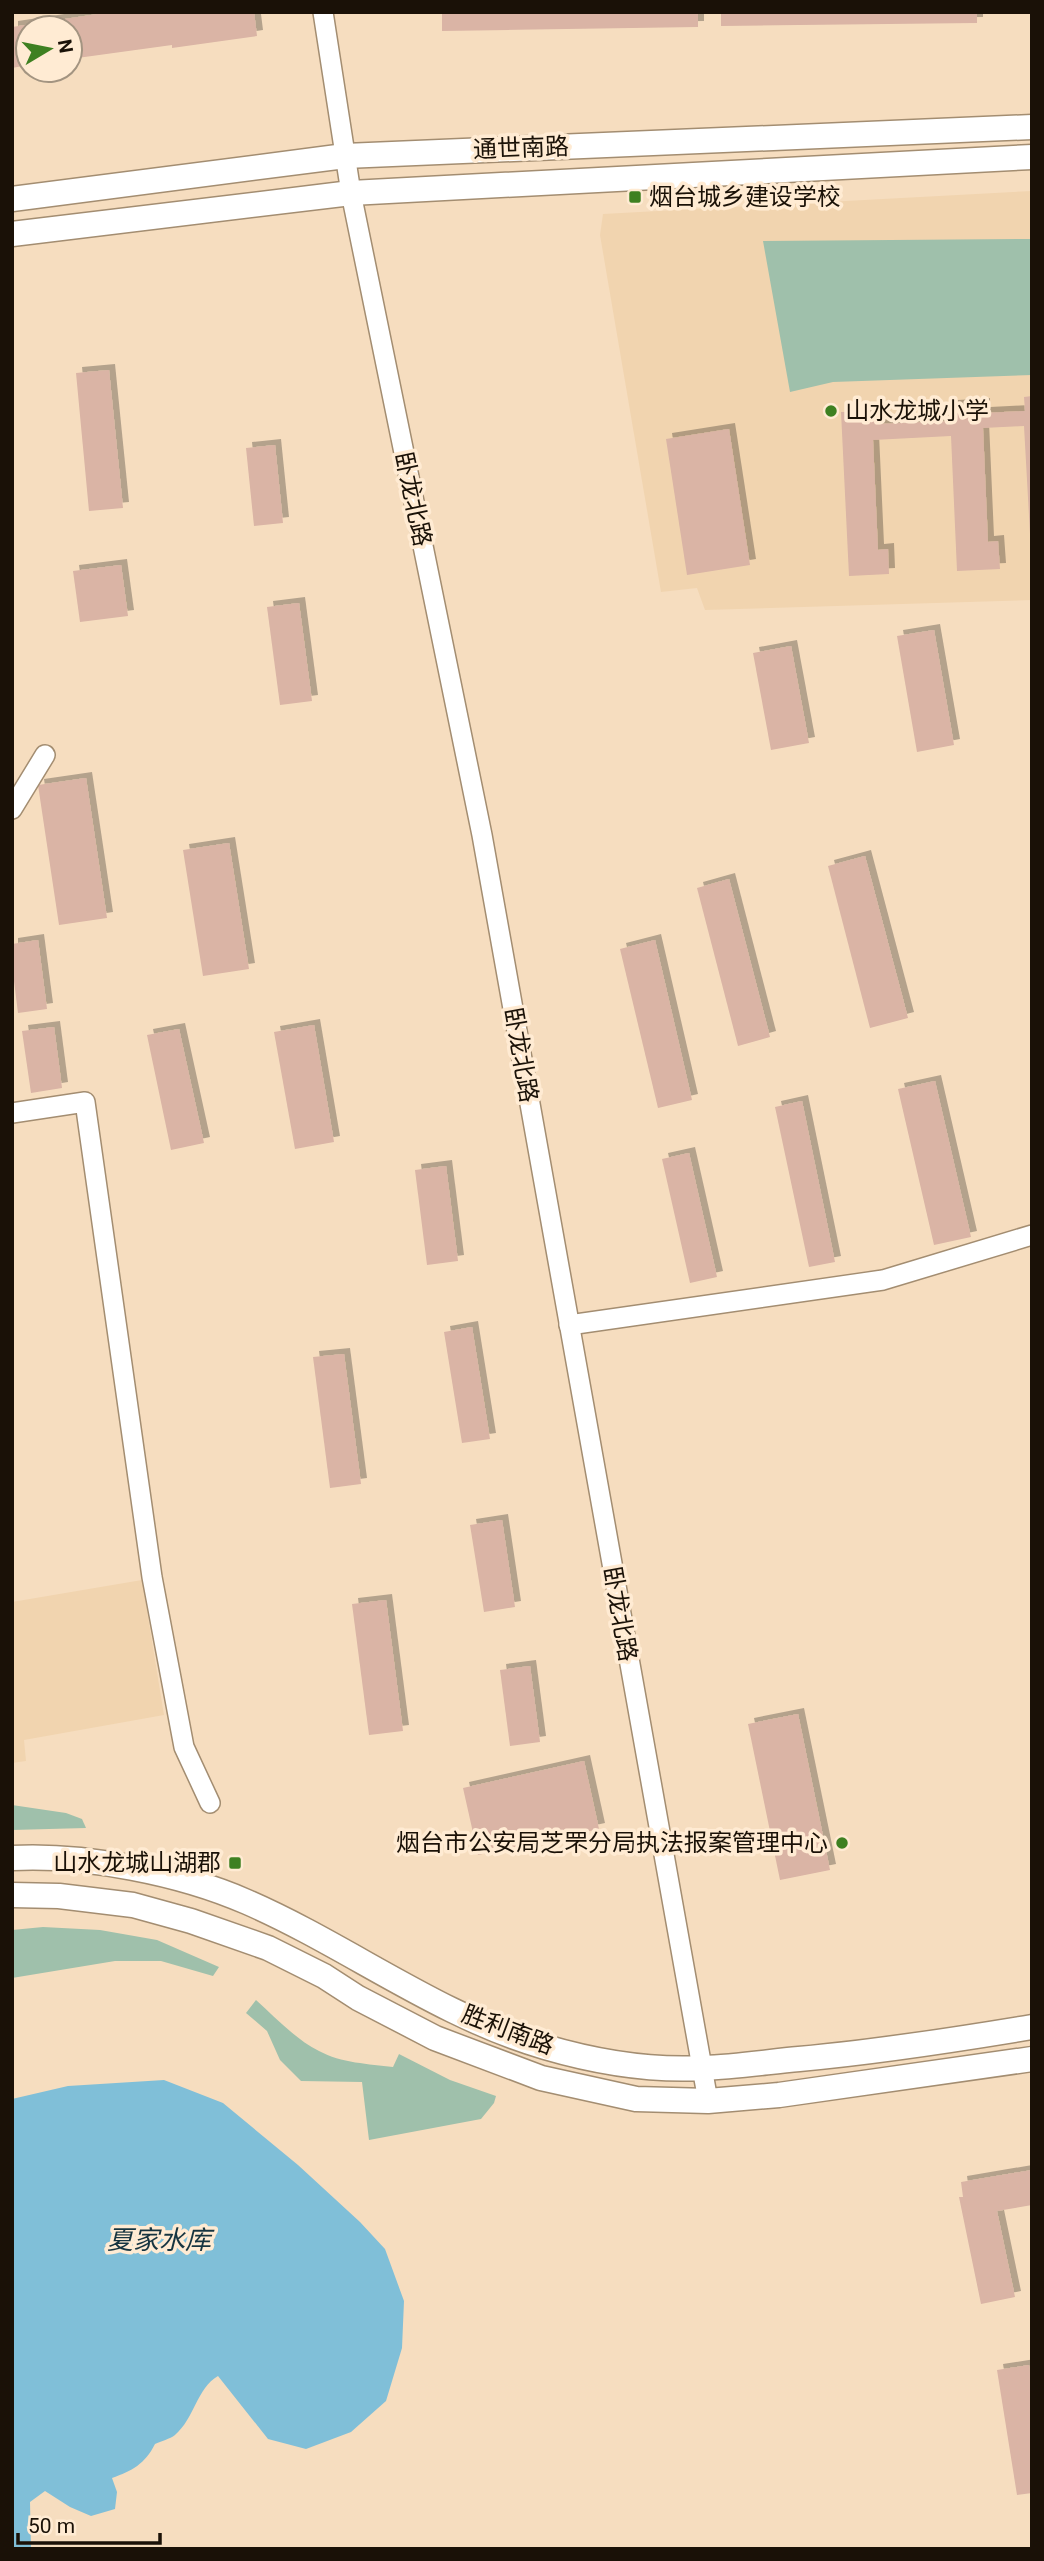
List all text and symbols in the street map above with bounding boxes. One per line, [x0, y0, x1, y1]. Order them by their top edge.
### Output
north arrow [14, 14, 84, 84]
text: N [53, 38, 78, 55]
street label: 通世南路 [473, 132, 569, 164]
place label: 烟台城乡建设学校 [649, 183, 841, 211]
marker: 烟台城乡建设学校 [627, 189, 643, 205]
place label: 山水龙城小学 [845, 397, 989, 425]
marker: 山水龙城小学 [823, 403, 839, 419]
street label: 卧龙北路 [389, 449, 437, 549]
street label: 卧龙北路 [499, 1005, 543, 1105]
street label: 卧龙北路 [598, 1564, 642, 1664]
place label: 烟台市公安局芝罘分局执法报案管理中心 [396, 1829, 828, 1857]
marker: 烟台市公安局芝罘分局执法报案管理中心 [834, 1835, 850, 1851]
place label: 山水龙城山湖郡 [53, 1849, 221, 1877]
marker: 山水龙城山湖郡 [227, 1855, 243, 1871]
street label: 胜利南路 [458, 2000, 558, 2060]
water label: 夏家水库 [107, 2225, 215, 2255]
scale bar [18, 2502, 159, 2546]
text: 50 m [28, 2514, 75, 2538]

